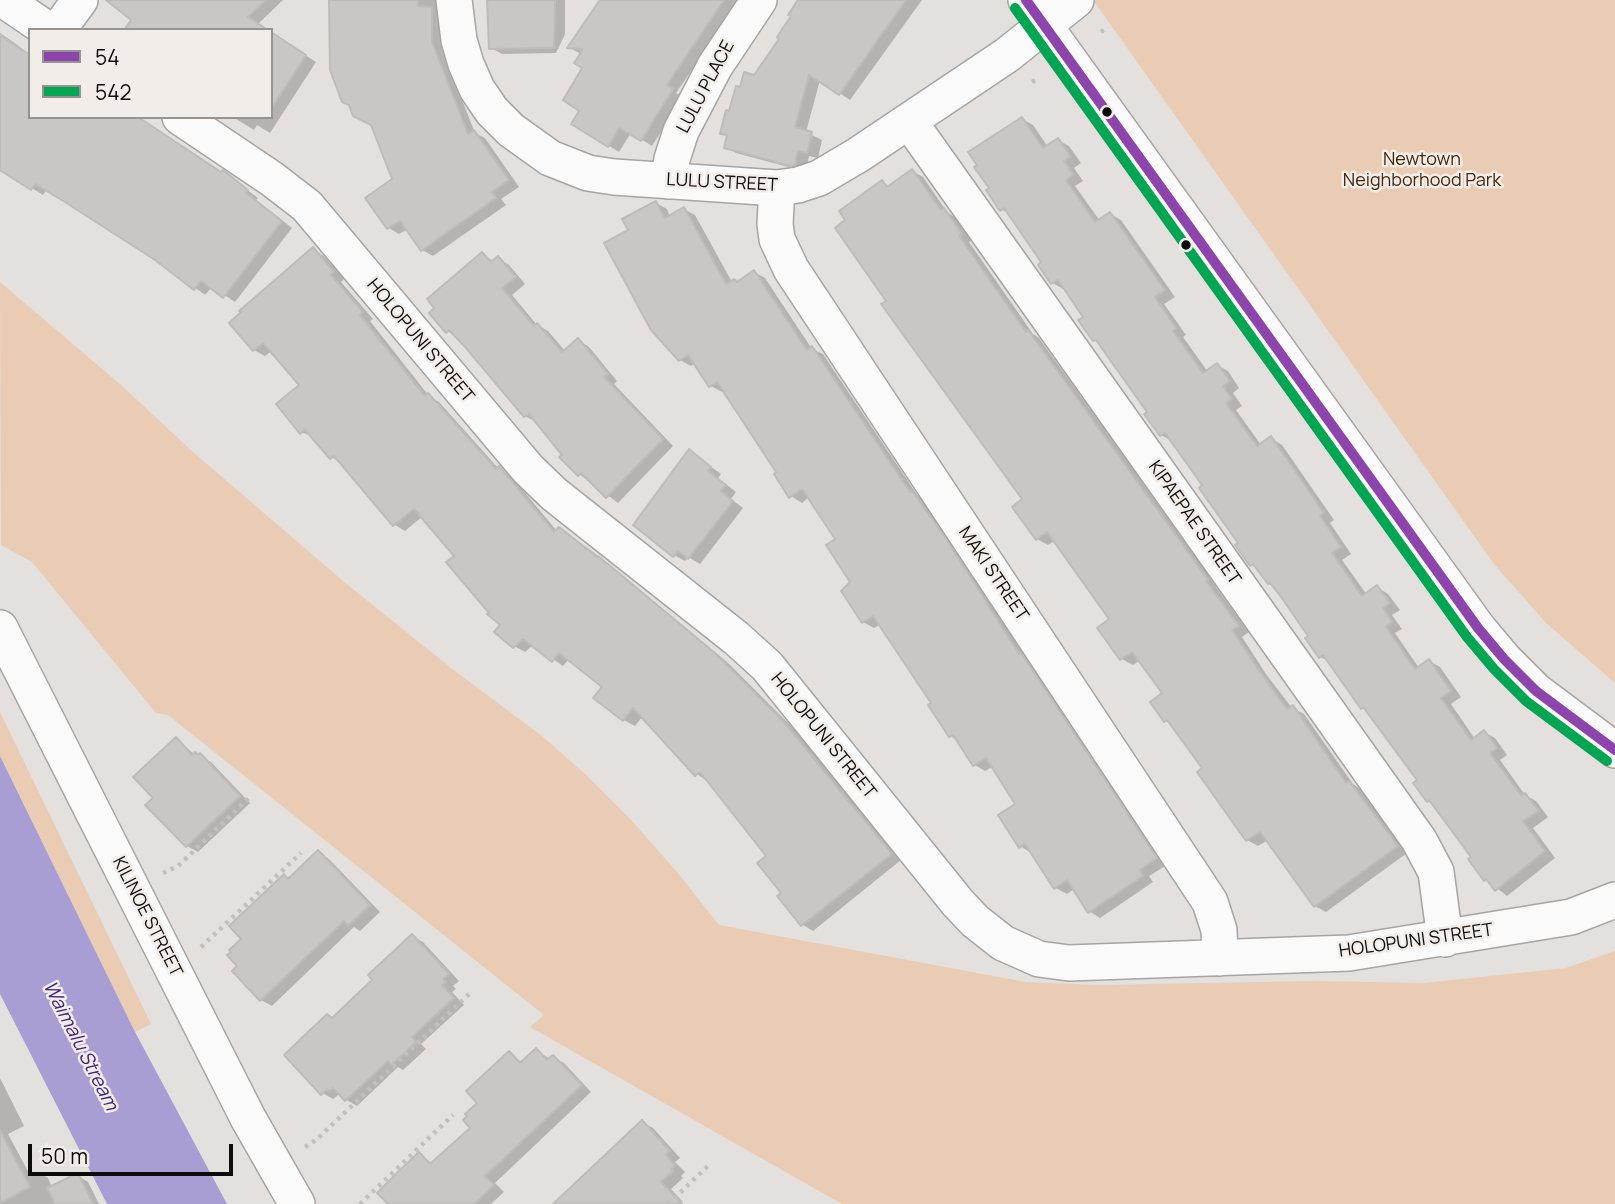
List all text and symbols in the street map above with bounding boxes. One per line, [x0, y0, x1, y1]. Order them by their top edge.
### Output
legend [28, 28, 273, 119]
street label: LULU PLACE [673, 37, 739, 137]
text: 54 [95, 43, 120, 71]
text: 542 [95, 78, 131, 106]
unlabelled marker [1100, 105, 1114, 119]
park label: Newtown Neighborhood Park [1343, 149, 1501, 192]
street label: LULU STREET [666, 169, 778, 197]
unlabelled marker [1179, 238, 1193, 252]
street label: HOLOPUNI STREET [362, 275, 478, 407]
street label: KIPAEPAE STREET [1143, 457, 1245, 589]
street label: MAKI STREET [953, 523, 1033, 625]
street label: HOLOPUNI STREET [766, 669, 880, 803]
street label: KILINOE STREET [107, 853, 187, 981]
street label: HOLOPUNI STREET [1338, 920, 1494, 962]
water label: Waimalu Stream [38, 978, 122, 1114]
scale bar [32, 1130, 236, 1174]
text: 50 m [41, 1142, 88, 1170]

